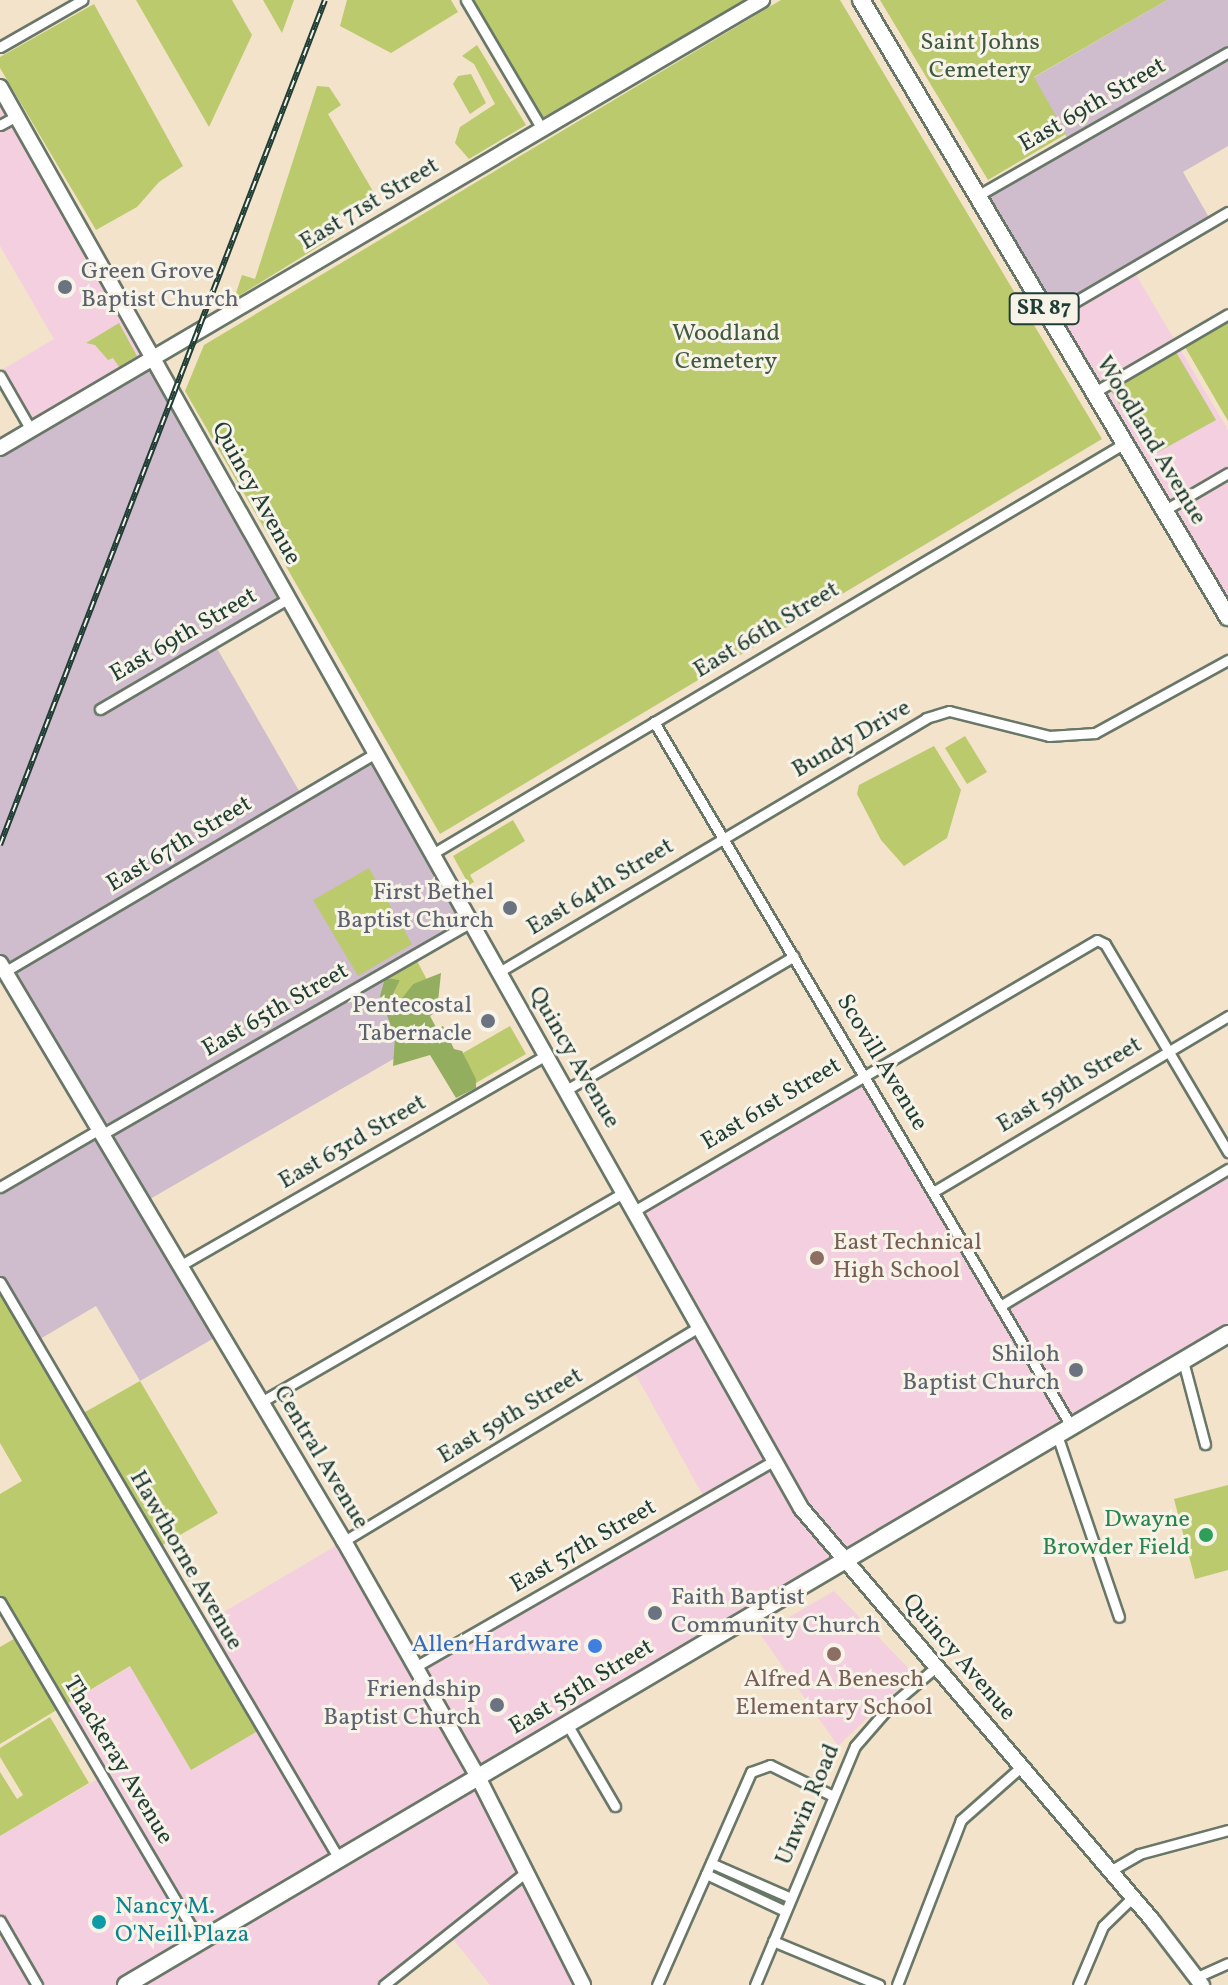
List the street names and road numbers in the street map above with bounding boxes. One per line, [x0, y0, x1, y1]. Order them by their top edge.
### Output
street label: East 69th Street [1014, 52, 1172, 160]
street label: East 71st Street [295, 152, 445, 258]
road number: SR 87 [1008, 291, 1080, 327]
street label: Woodland Avenue [1088, 352, 1212, 530]
street label: Quincy Avenue [204, 417, 306, 571]
street label: East 66th Street [689, 576, 845, 686]
street label: East 69th Street [105, 582, 263, 690]
street label: Bundy Drive [787, 694, 917, 786]
street label: East 67th Street [102, 790, 258, 900]
street label: East 64th Street [522, 833, 680, 943]
street label: East 65th Street [198, 958, 354, 1064]
street label: Quincy Avenue [521, 982, 625, 1134]
street label: Scovill Avenue [829, 990, 933, 1136]
street label: East 59th Street [992, 1031, 1148, 1141]
street label: East 61st Street [697, 1052, 847, 1158]
street label: East 63rd Street [274, 1089, 432, 1197]
street label: East 59th Street [433, 1362, 589, 1472]
street label: Central Avenue [266, 1381, 374, 1535]
street label: Hawthorne Avenue [122, 1466, 248, 1656]
street label: East 57th Street [506, 1494, 662, 1600]
street label: Quincy Avenue [895, 1588, 1021, 1728]
street label: East 55th Street [505, 1634, 659, 1742]
street label: Thackeray Avenue [55, 1671, 179, 1851]
street label: Unwin Road [771, 1740, 847, 1870]

